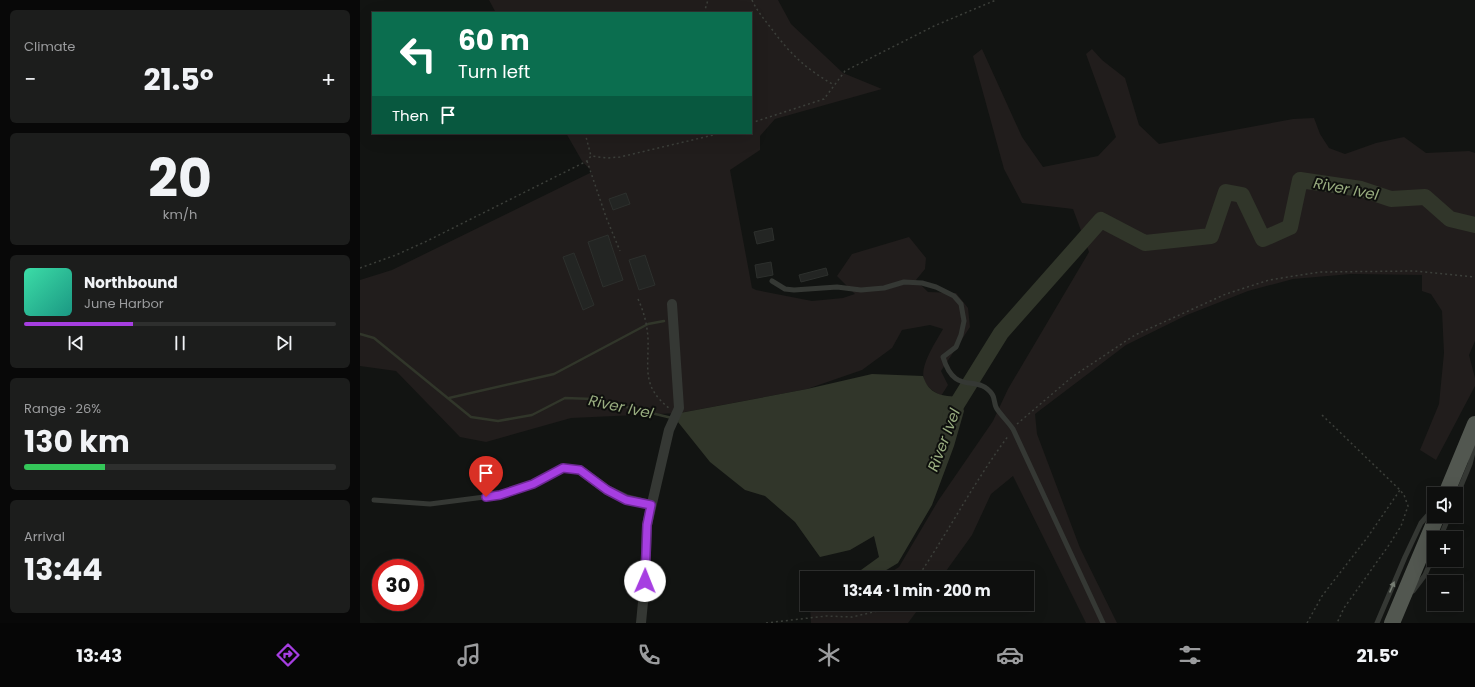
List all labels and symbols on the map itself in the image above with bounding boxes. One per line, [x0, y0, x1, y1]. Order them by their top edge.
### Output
water label: River Ivel [1312, 172, 1381, 205]
water label: River Ivel [587, 389, 656, 424]
water label: River Ivel [922, 405, 965, 474]
pin [469, 456, 503, 497]
speed limit sign: 30 [372, 559, 424, 611]
position arrow [624, 560, 666, 602]
one-way arrow [1389, 581, 1396, 593]

